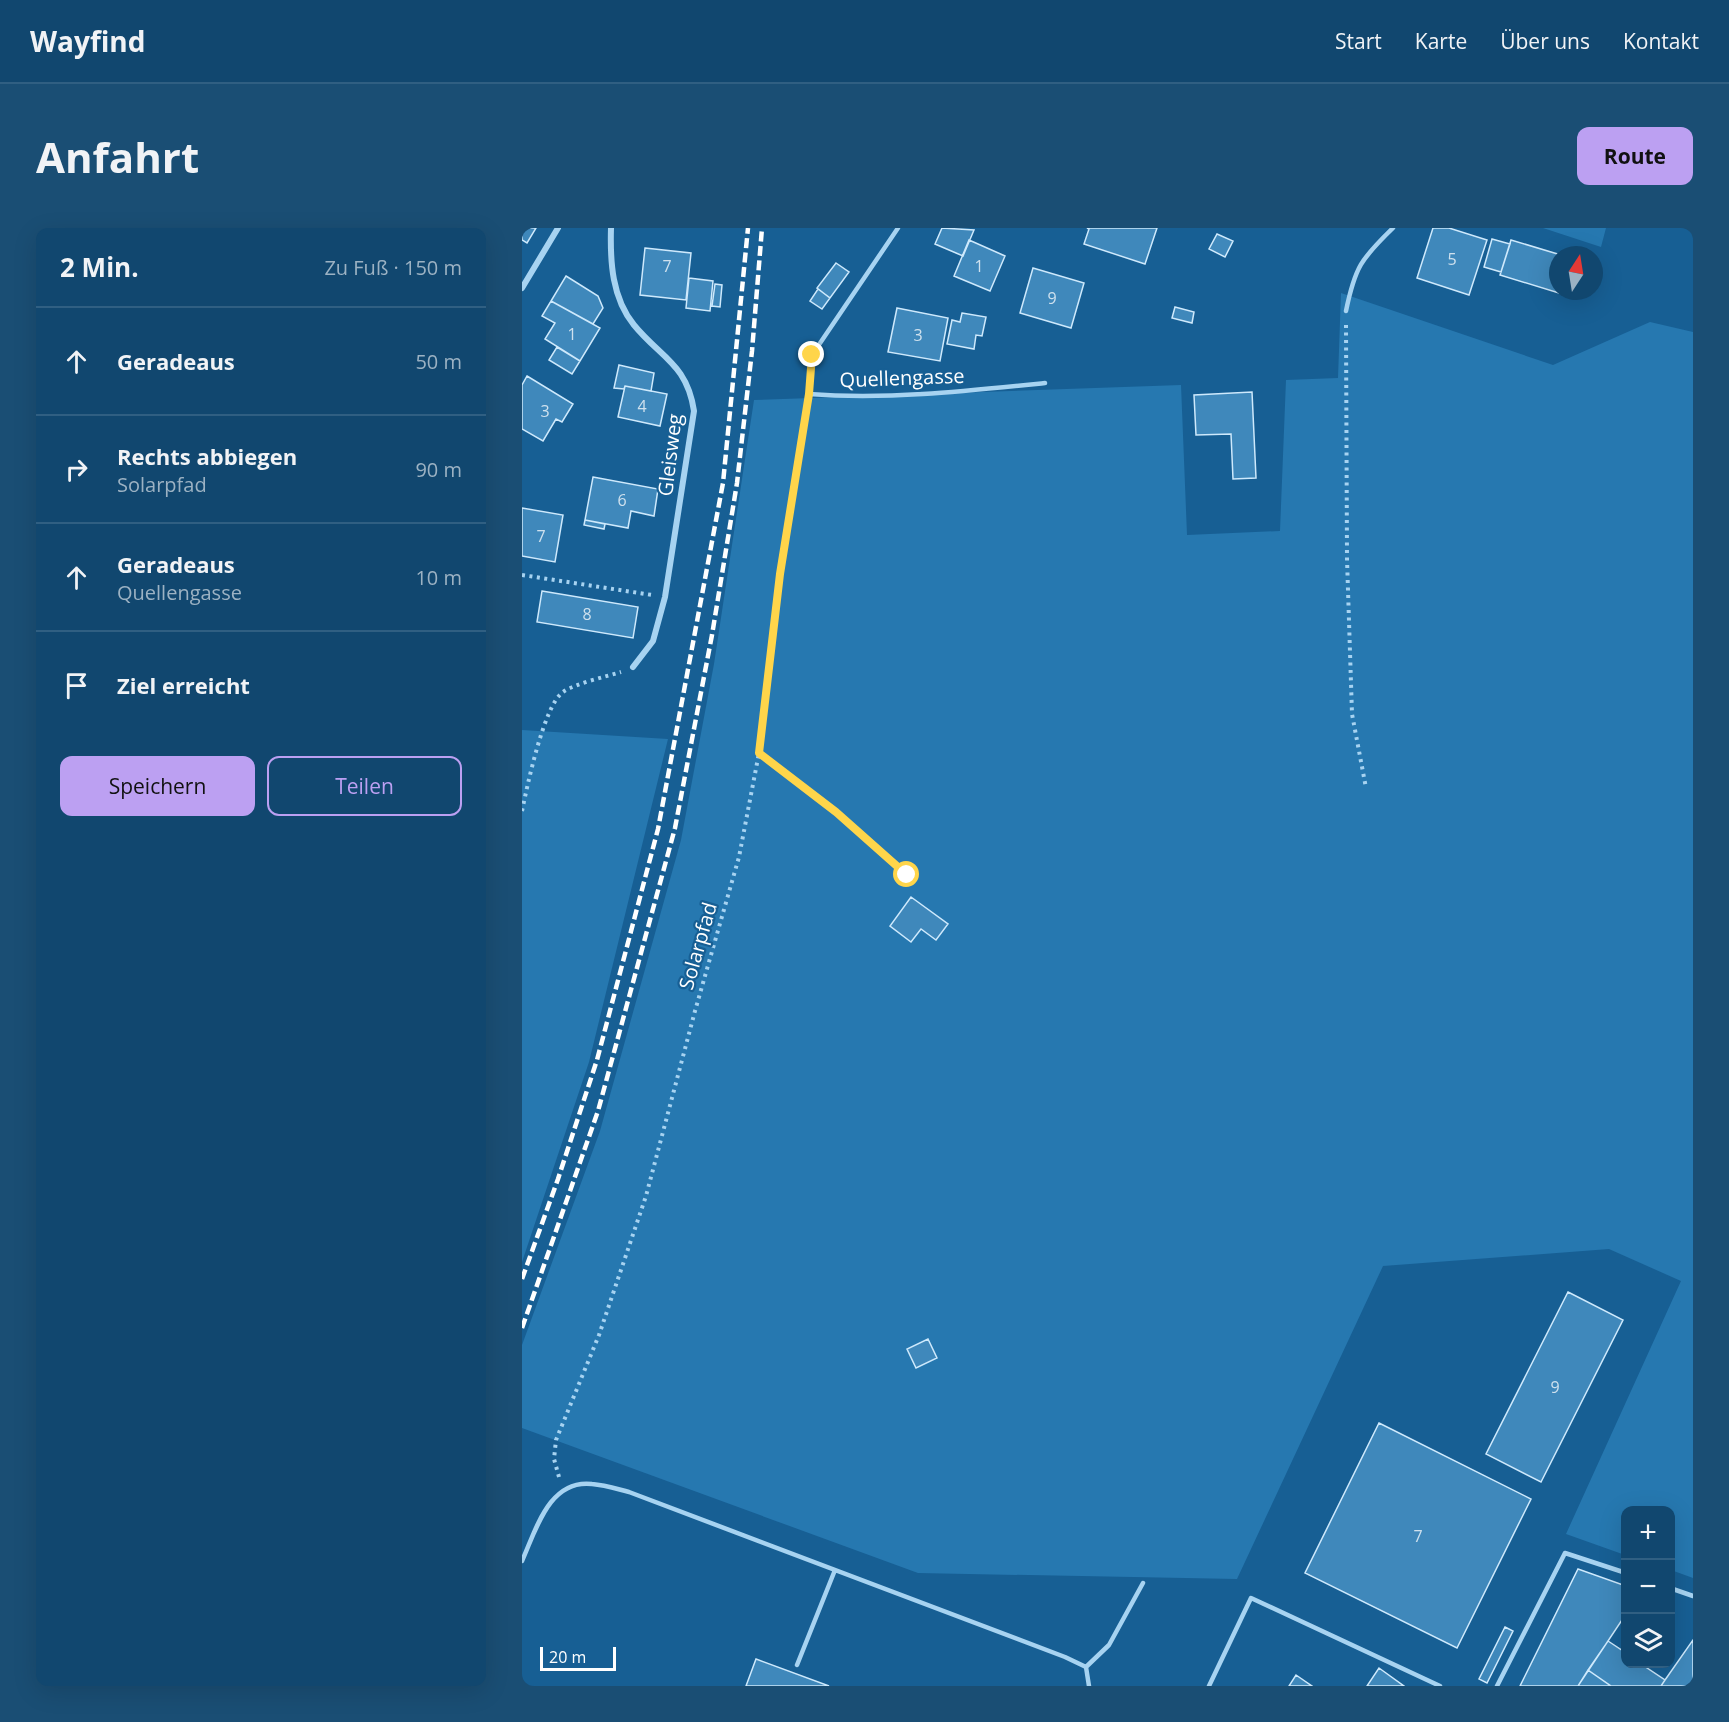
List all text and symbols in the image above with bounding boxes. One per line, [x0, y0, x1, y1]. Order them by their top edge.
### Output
text: Wayfind [30, 22, 145, 60]
text: Start [1335, 27, 1382, 55]
text: Karte [1415, 27, 1467, 55]
text: Über uns [1500, 27, 1590, 55]
text: Kontakt [1623, 27, 1699, 55]
button: Route [1577, 127, 1693, 185]
text: Anfahrt [36, 128, 199, 185]
north arrow [1549, 246, 1603, 300]
house number: 5 [1447, 248, 1457, 270]
text: 2 Min. [60, 249, 139, 285]
text: Zu Fuß · 150 m [324, 254, 462, 281]
house number: 7 [662, 255, 672, 277]
house number: 1 [974, 255, 984, 277]
house number: 9 [1047, 287, 1057, 309]
house number: 1 [567, 323, 577, 345]
house number: 3 [913, 324, 923, 346]
route end [798, 341, 824, 367]
icon: ahead [60, 345, 93, 378]
text: Geradeaus [117, 346, 235, 376]
text: 50 m [415, 348, 462, 375]
street label: Quellengasse [839, 362, 965, 393]
house number: 4 [637, 395, 647, 417]
house number: 3 [540, 400, 550, 422]
street label: Gleisweg [651, 412, 688, 498]
text: Rechts abbiegen [117, 441, 297, 471]
icon: right [60, 453, 93, 486]
text: 90 m [415, 456, 462, 483]
text: Solarpfad [117, 471, 207, 498]
house number: 6 [617, 489, 627, 511]
house number: 7 [536, 525, 546, 547]
text: Geradeaus [117, 549, 235, 579]
icon: ahead [60, 561, 93, 594]
text: 10 m [415, 564, 462, 591]
text: Quellengasse [117, 579, 242, 606]
house number: 8 [582, 603, 592, 625]
icon: arrive [60, 669, 93, 702]
text: Ziel erreicht [117, 670, 250, 700]
button: Speichern [60, 756, 255, 816]
button: Teilen [267, 756, 462, 816]
route start [893, 861, 919, 887]
street label: Solarpfad [672, 899, 723, 993]
house number: 9 [1550, 1376, 1560, 1398]
map controls [1621, 1506, 1675, 1668]
button: + [1621, 1506, 1675, 1560]
house number: 7 [1413, 1525, 1423, 1547]
button: − [1621, 1560, 1675, 1614]
button: layers [1621, 1614, 1675, 1668]
scale bar [540, 1644, 616, 1672]
text: 20 m [549, 1646, 586, 1668]

